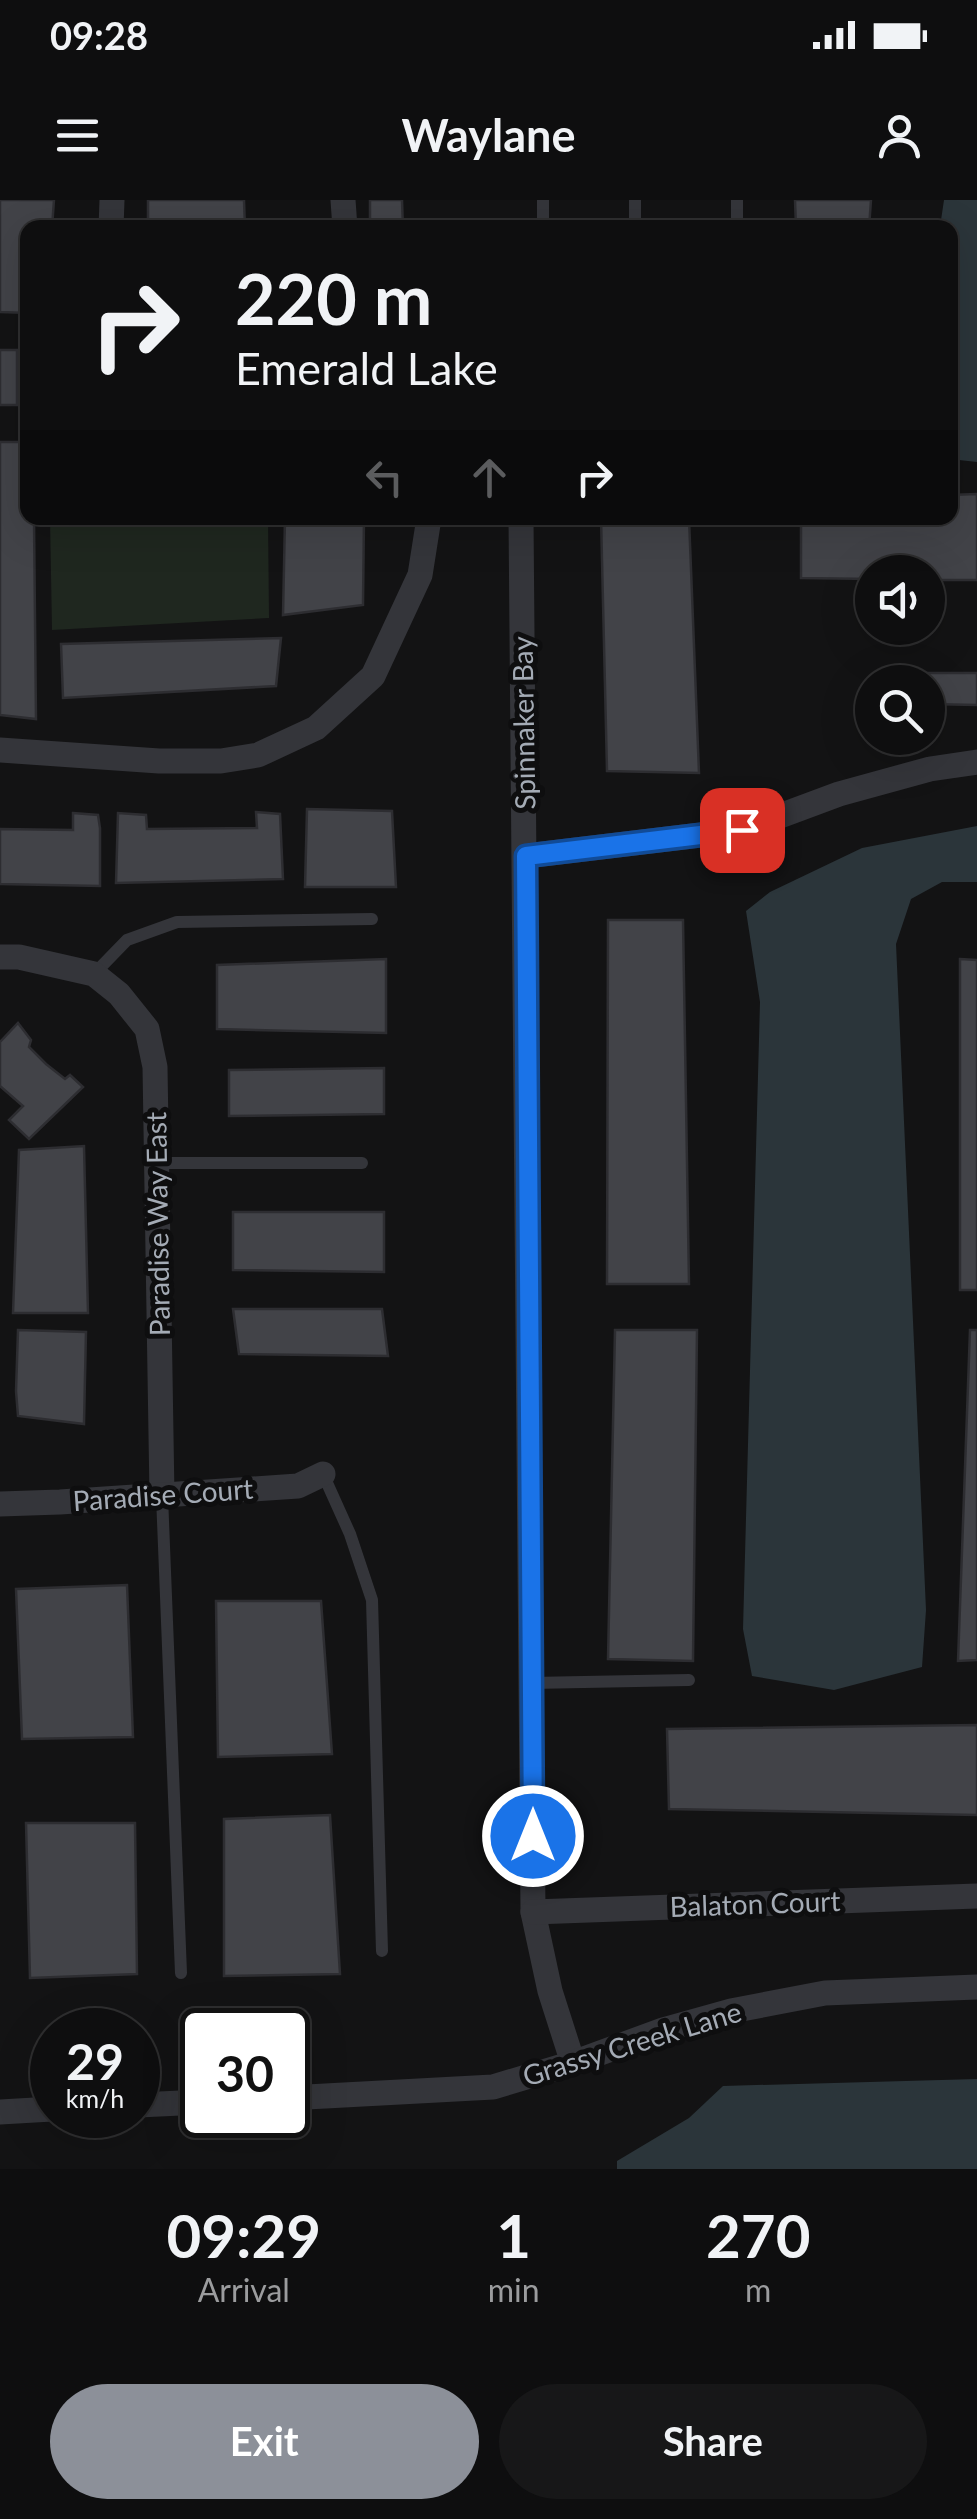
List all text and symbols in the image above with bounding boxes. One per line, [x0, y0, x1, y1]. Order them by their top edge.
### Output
text: 09:28 [50, 12, 148, 58]
icon: menu [50, 108, 105, 163]
text: Waylane [402, 108, 575, 162]
icon: person [872, 108, 927, 163]
text: 220 m [235, 256, 432, 340]
icon: right [70, 260, 200, 390]
text: Emerald Lake [235, 341, 498, 395]
icon: left [357, 450, 412, 505]
icon: ahead [462, 450, 517, 505]
icon: right [567, 450, 622, 505]
map controls [855, 555, 945, 755]
button: sound [855, 555, 945, 645]
street label: Spinnaker Bay [504, 636, 542, 810]
button: search [855, 665, 945, 755]
pin [700, 788, 785, 873]
icon: arrive [715, 803, 770, 858]
street label: Paradise Way East [138, 1112, 176, 1336]
street label: Paradise Court [72, 1471, 254, 1517]
position arrow [481, 1784, 585, 1888]
street label: Balaton Court [669, 1883, 841, 1923]
street label: Grassy Creek Lane [518, 1994, 745, 2092]
speed limit sign: 30 [180, 2008, 310, 2138]
text: 29 [66, 2031, 124, 2091]
text: km/h [66, 2083, 124, 2113]
text: 09:29 [167, 2199, 321, 2271]
text: 1 [496, 2199, 531, 2271]
text: 270 [706, 2199, 810, 2271]
text: Arrival [198, 2270, 290, 2309]
text: min [488, 2270, 540, 2309]
text: m [745, 2270, 771, 2309]
button: Exit [50, 2384, 479, 2499]
button: Share [499, 2384, 927, 2499]

